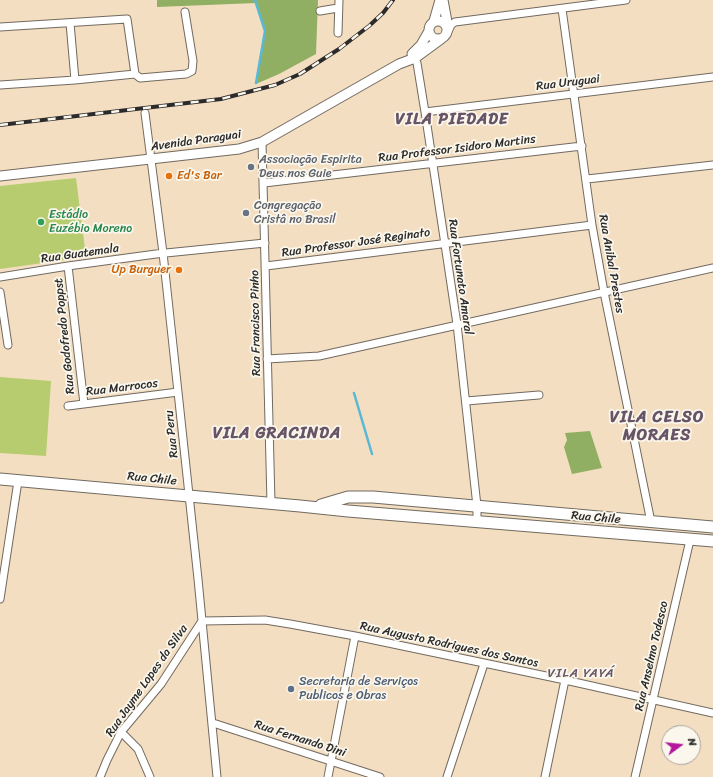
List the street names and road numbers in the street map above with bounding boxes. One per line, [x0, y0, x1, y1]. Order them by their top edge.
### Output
street label: Rua Uruguai [535, 72, 601, 94]
street label: Avenida Paraguai [150, 128, 242, 154]
street label: Rua Professor Isidoro Martins [378, 132, 536, 166]
street label: Rua Anibal Prestes [595, 214, 627, 314]
street label: Rua Fortunato Amaral [445, 218, 475, 336]
street label: Rua Professor José Reginato [281, 225, 431, 261]
street label: Rua Guatemala [40, 241, 120, 267]
street label: Rua Francisco Pinho [248, 270, 264, 376]
street label: Rua Godofredo Poppst [52, 277, 78, 395]
street label: Rua Marrocos [85, 376, 159, 400]
street label: Rua Peru [162, 410, 182, 458]
street label: Rua Chile [127, 469, 177, 489]
street label: Rua Chile [571, 509, 621, 527]
street label: Rua Anselmo Todesco [632, 600, 672, 712]
street label: Rua Augusto Rodrigues dos Santos [359, 619, 539, 671]
street label: Rua Jayme Lopes da Silva [103, 622, 191, 740]
street label: Rua Fernando Dini [253, 717, 347, 761]

